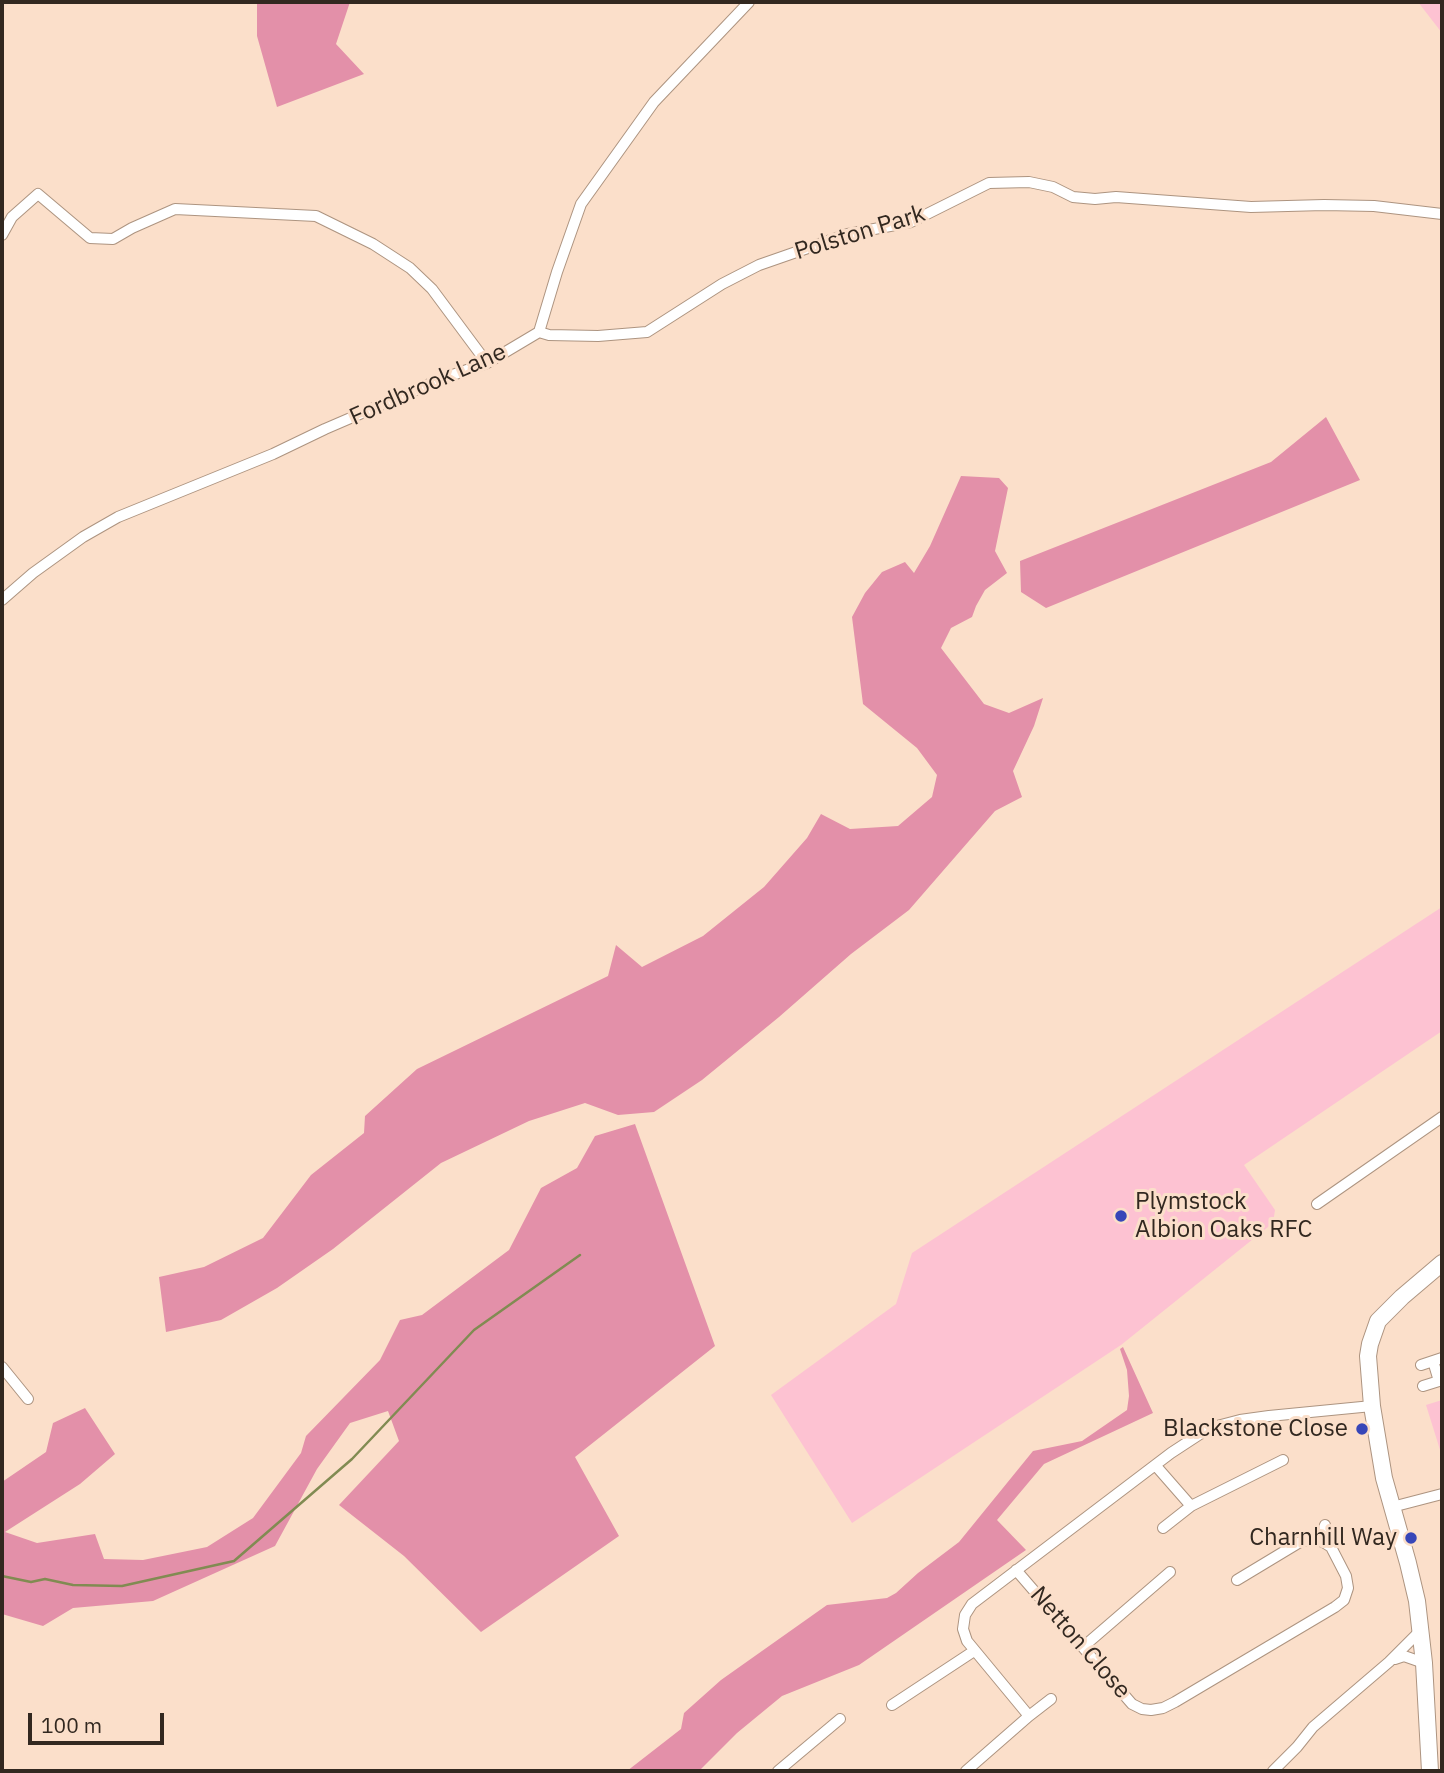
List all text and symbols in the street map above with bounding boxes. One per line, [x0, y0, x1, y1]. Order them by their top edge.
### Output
street label: Polston Park [791, 199, 929, 267]
street label: Fordbrook Lane [345, 338, 511, 432]
place label: Plymstock Albion Oaks RFC [1135, 1188, 1312, 1244]
marker: Plymstock Albion Oaks RFC [1113, 1208, 1129, 1224]
place label: Blackstone Close [1163, 1415, 1348, 1443]
marker: Blackstone Close [1354, 1421, 1370, 1437]
place label: Charnhill Way [1249, 1524, 1397, 1552]
marker: Charnhill Way [1403, 1530, 1419, 1546]
street label: Netton Close [1023, 1581, 1137, 1705]
scale bar [32, 1700, 168, 1744]
text: 100 m [41, 1711, 102, 1739]

